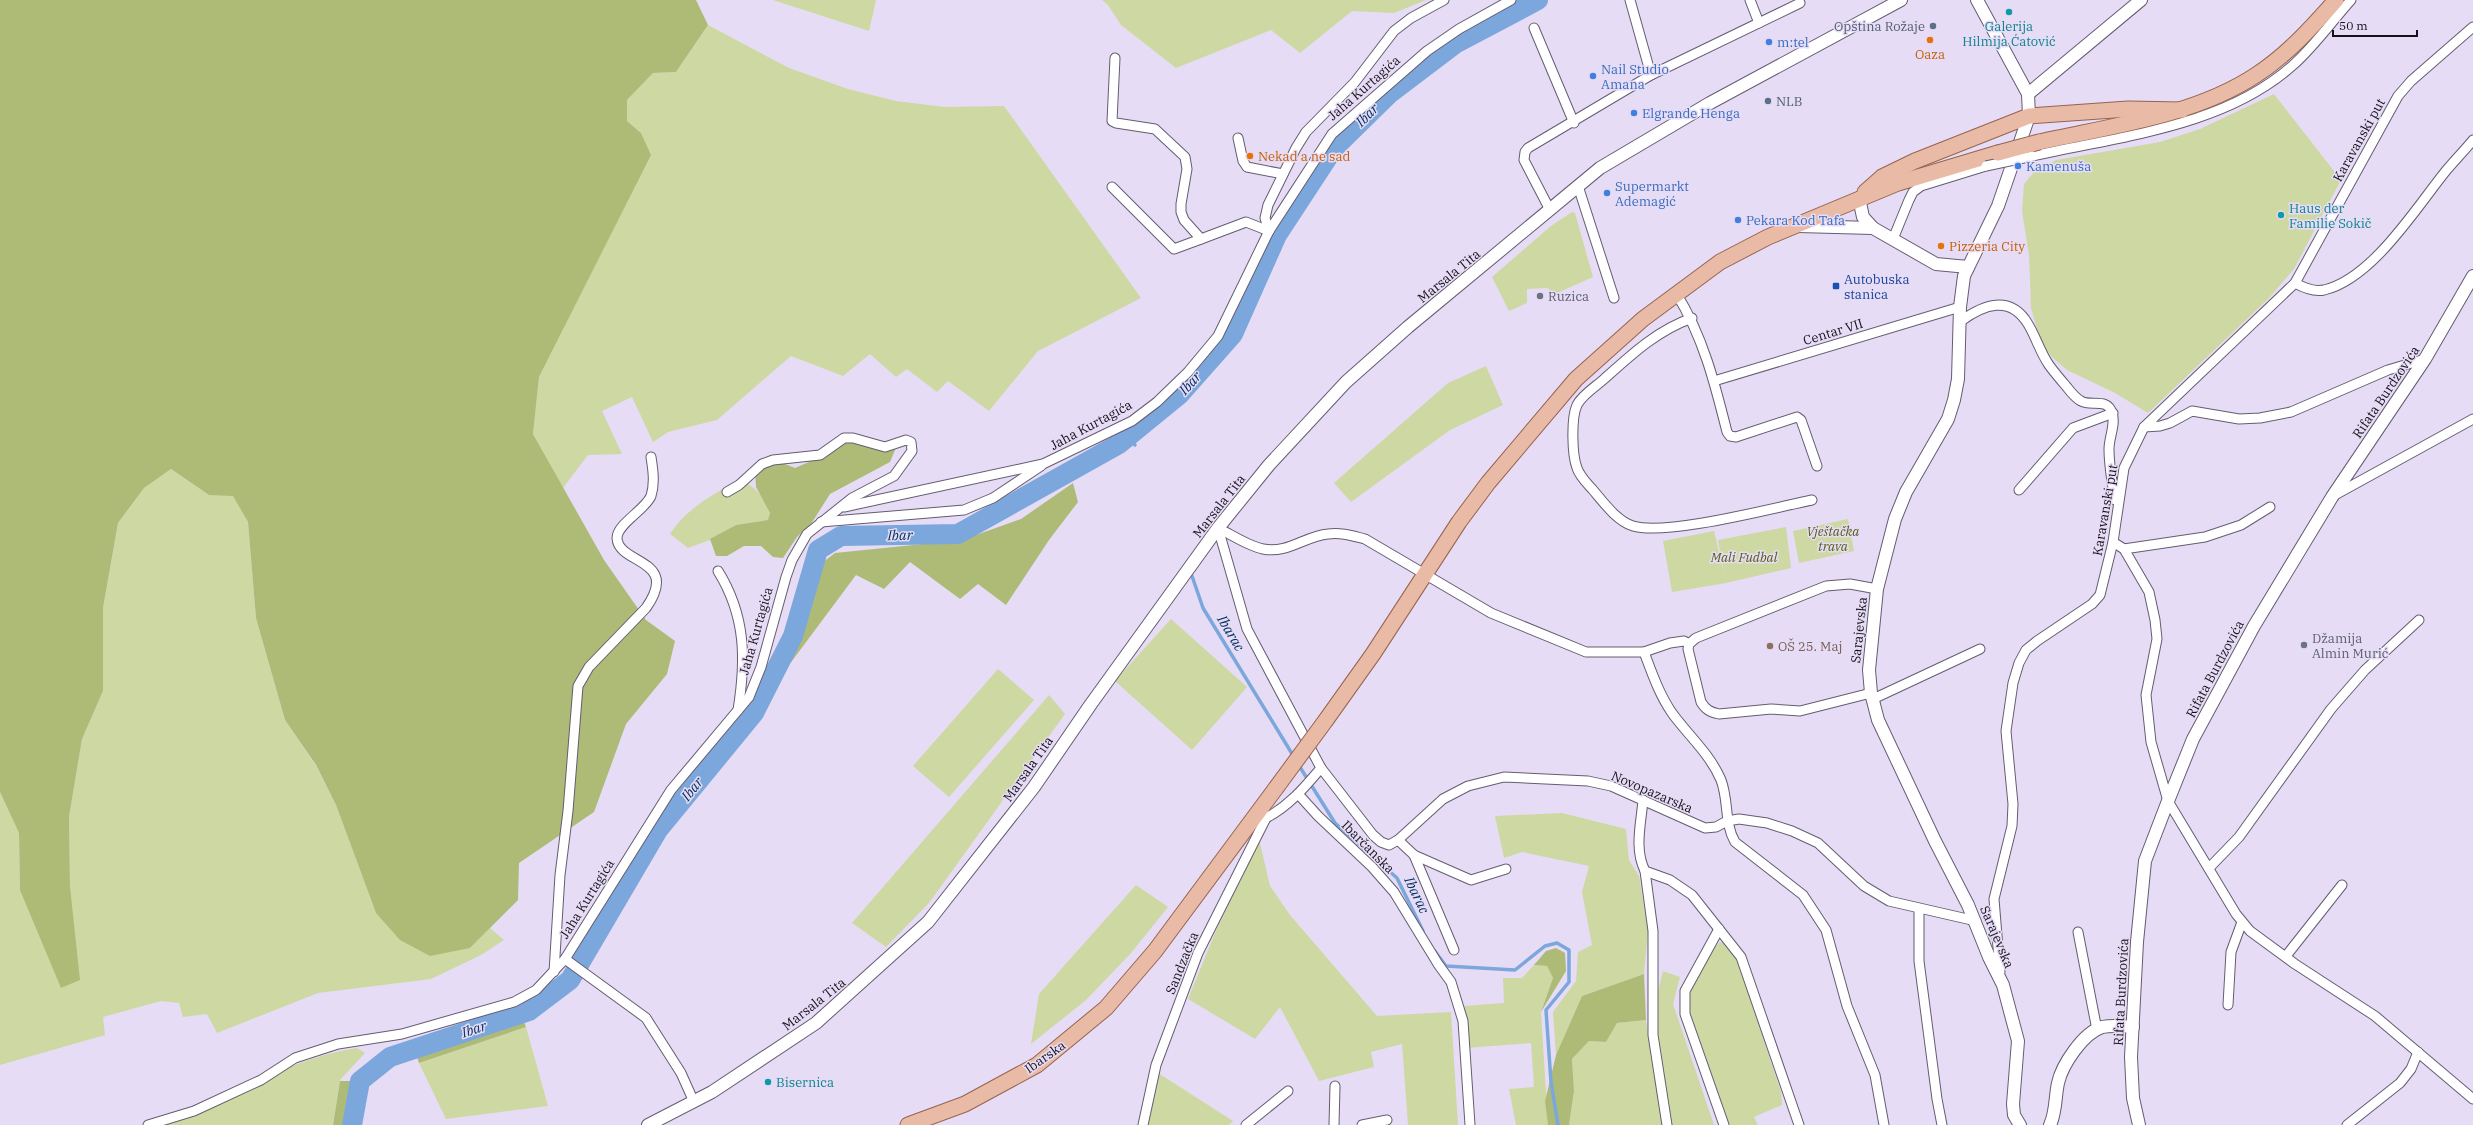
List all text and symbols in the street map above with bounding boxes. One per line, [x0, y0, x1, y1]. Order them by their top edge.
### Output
marker: Galerija Hilmija Ćatović [2004, 7, 2014, 17]
scale bar [2333, 12, 2417, 38]
place label: Opština Rožaje [1834, 18, 1925, 35]
place label: Galerija Hilmija Ćatović [1962, 18, 2056, 50]
text: 50 m [2339, 18, 2368, 33]
marker: Opština Rožaje [1928, 21, 1938, 31]
place label: m:tel [1777, 34, 1809, 51]
marker: Oaza [1925, 35, 1935, 45]
marker: m:tel [1764, 37, 1774, 47]
place label: Oaza [1915, 46, 1945, 63]
street label: Jaha Kurtagića [1324, 52, 1404, 124]
place label: Nail Studio Amana [1601, 61, 1669, 93]
marker: Nail Studio Amana [1588, 71, 1598, 81]
place label: NLB [1776, 93, 1803, 110]
street label: Karavanski put [2329, 95, 2389, 185]
marker: NLB [1763, 96, 1773, 106]
water label: Ibar [1351, 99, 1383, 131]
place label: Elgrande Henga [1642, 105, 1740, 122]
marker: Elgrande Henga [1629, 108, 1639, 118]
place label: Nekad a ne sad [1258, 148, 1350, 165]
marker: Nekad a ne sad [1245, 151, 1255, 161]
place label: Kamenuša [2026, 158, 2091, 175]
marker: Kamenuša [2013, 161, 2023, 171]
place label: Supermarkt Ademagić [1615, 178, 1689, 210]
marker: Supermarkt Ademagić [1602, 188, 1612, 198]
place label: Haus der Familie Sokič [2289, 200, 2372, 232]
marker: Haus der Familie Sokič [2276, 210, 2286, 220]
place label: Pekara Kod Tafa [1746, 212, 1845, 229]
marker: Pekara Kod Tafa [1733, 215, 1743, 225]
place label: Pizzeria City [1949, 238, 2025, 255]
marker: Pizzeria City [1936, 241, 1946, 251]
street label: Marsala Tita [1414, 246, 1484, 306]
place label: Autobuska stanica [1844, 271, 1909, 303]
marker: Autobuska stanica [1831, 281, 1841, 291]
place label: Ruzica [1548, 288, 1589, 305]
marker: Ruzica [1535, 291, 1545, 301]
street label: Centar VII [1801, 315, 1865, 349]
street label: Rifata Burdzovića [2349, 343, 2423, 441]
water label: Ibar [1174, 367, 1206, 399]
street label: Jaha Kurtagića [1047, 396, 1135, 454]
street label: Karavanski put [2089, 463, 2121, 557]
street label: Marsala Tita [1189, 471, 1249, 541]
park label: Vještačka trava [1807, 523, 1859, 555]
water label: Ibar [886, 526, 914, 544]
park label: Mali Fudbal [1710, 549, 1778, 566]
street label: Jaha Kurtagića [735, 585, 777, 677]
street label: Sarajevska [1847, 596, 1871, 664]
water label: Ibarac [1213, 611, 1249, 654]
street label: Rifata Burdzovića [2182, 617, 2248, 721]
place label: Džamija Almin Murić [2312, 630, 2389, 662]
place label: OŠ 25. Maj [1778, 638, 1842, 655]
marker: Džamija Almin Murić [2299, 640, 2309, 650]
marker: OŠ 25. Maj [1765, 641, 1775, 651]
street label: Marsala Tita [999, 733, 1057, 805]
street label: Novopazarska [1609, 767, 1695, 817]
water label: Ibar [676, 773, 708, 805]
street label: Ibarčanska [1338, 817, 1398, 877]
street label: Jaha Kurtagića [556, 856, 618, 942]
water label: Ibarac [1400, 873, 1434, 916]
street label: Sarajevska [1976, 903, 2018, 971]
street label: Sandzačka [1162, 929, 1202, 997]
street label: Rifata Burdzovića [2110, 938, 2132, 1046]
street label: Marsala Tita [779, 974, 849, 1034]
water label: Ibar [458, 1016, 490, 1042]
street label: Ibarska [1021, 1037, 1069, 1077]
place label: Bisernica [776, 1074, 834, 1091]
marker: Bisernica [763, 1077, 773, 1087]

